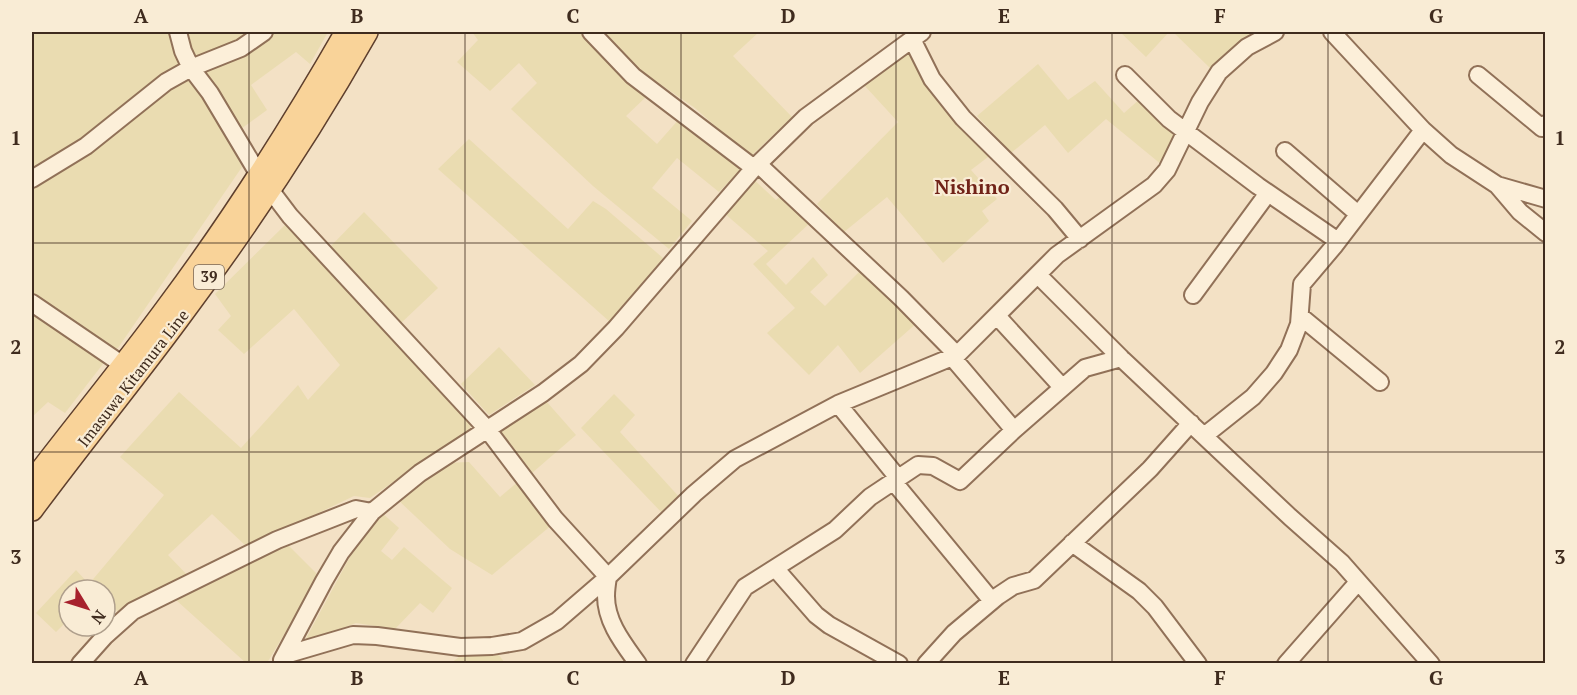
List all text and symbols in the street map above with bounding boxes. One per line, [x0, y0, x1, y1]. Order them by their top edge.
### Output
text: A [134, 2, 149, 29]
text: B [351, 2, 364, 29]
text: C [566, 2, 580, 29]
text: D [781, 2, 795, 29]
text: E [998, 2, 1010, 29]
text: F [1214, 2, 1226, 29]
text: G [1429, 2, 1443, 29]
text: 1 [10, 124, 22, 151]
text: 1 [1554, 124, 1566, 151]
district label: Nishino [934, 173, 1010, 200]
road number: 39 [194, 265, 224, 289]
street label: Imasuwa Kitamura Line [72, 305, 194, 451]
text: 2 [10, 333, 22, 360]
text: 2 [1554, 333, 1566, 360]
text: 3 [10, 543, 22, 570]
text: 3 [1554, 543, 1566, 570]
north arrow [57, 578, 117, 638]
text: N [86, 606, 111, 629]
text: A [134, 664, 149, 691]
text: B [351, 664, 364, 691]
text: C [566, 664, 580, 691]
text: D [781, 664, 795, 691]
text: E [998, 664, 1010, 691]
text: F [1214, 664, 1226, 691]
text: G [1429, 664, 1443, 691]

